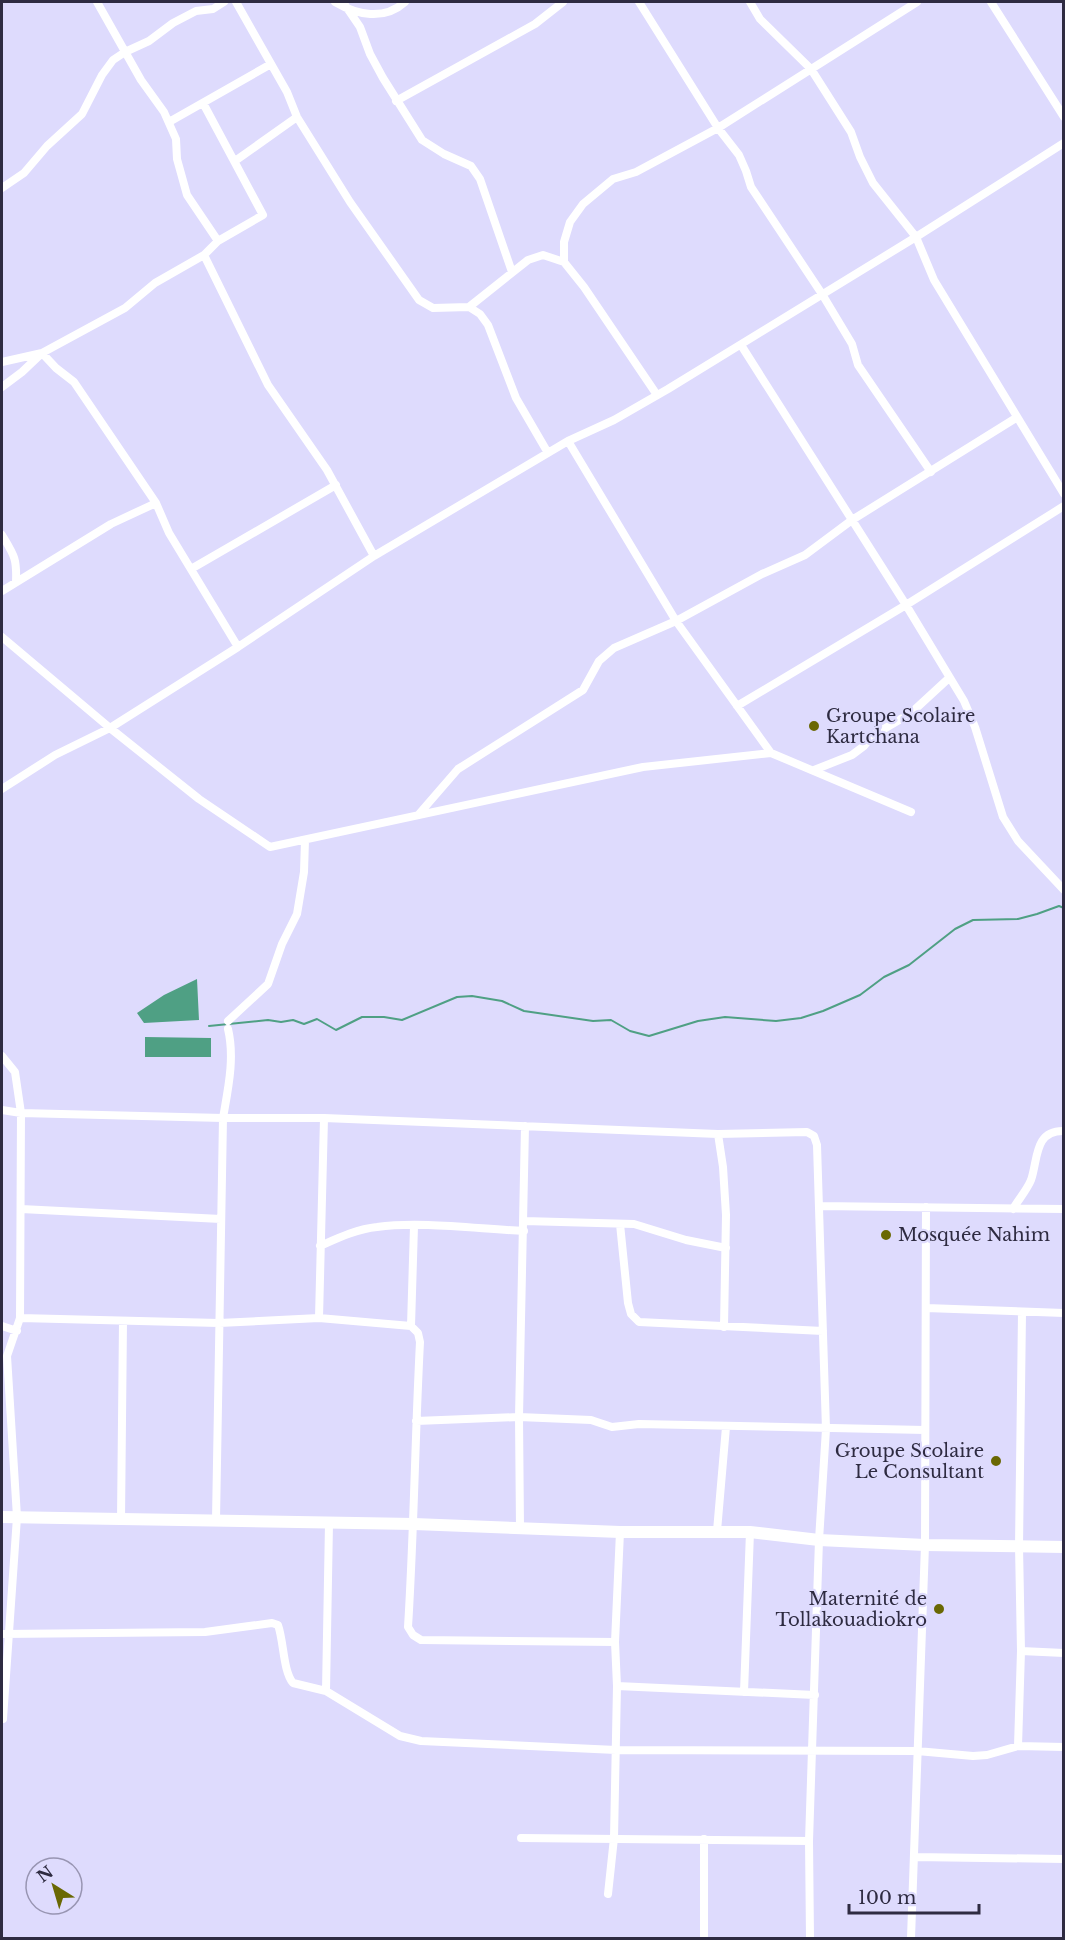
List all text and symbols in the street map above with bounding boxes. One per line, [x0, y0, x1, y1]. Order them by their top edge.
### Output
place label: Groupe Scolaire Kartchana [826, 705, 975, 748]
marker: Groupe Scolaire Kartchana [807, 719, 821, 733]
place label: Mosquée Nahim [898, 1224, 1050, 1246]
marker: Mosquée Nahim [879, 1228, 893, 1242]
place label: Groupe Scolaire Le Consultant [835, 1440, 984, 1483]
marker: Groupe Scolaire Le Consultant [989, 1454, 1003, 1468]
place label: Maternité de Tollakouadiokro [776, 1588, 927, 1631]
marker: Maternité de Tollakouadiokro [932, 1602, 946, 1616]
north arrow [24, 1856, 84, 1916]
text: N [33, 1862, 57, 1887]
scale bar [849, 1877, 980, 1915]
text: 100 m [858, 1887, 916, 1909]

